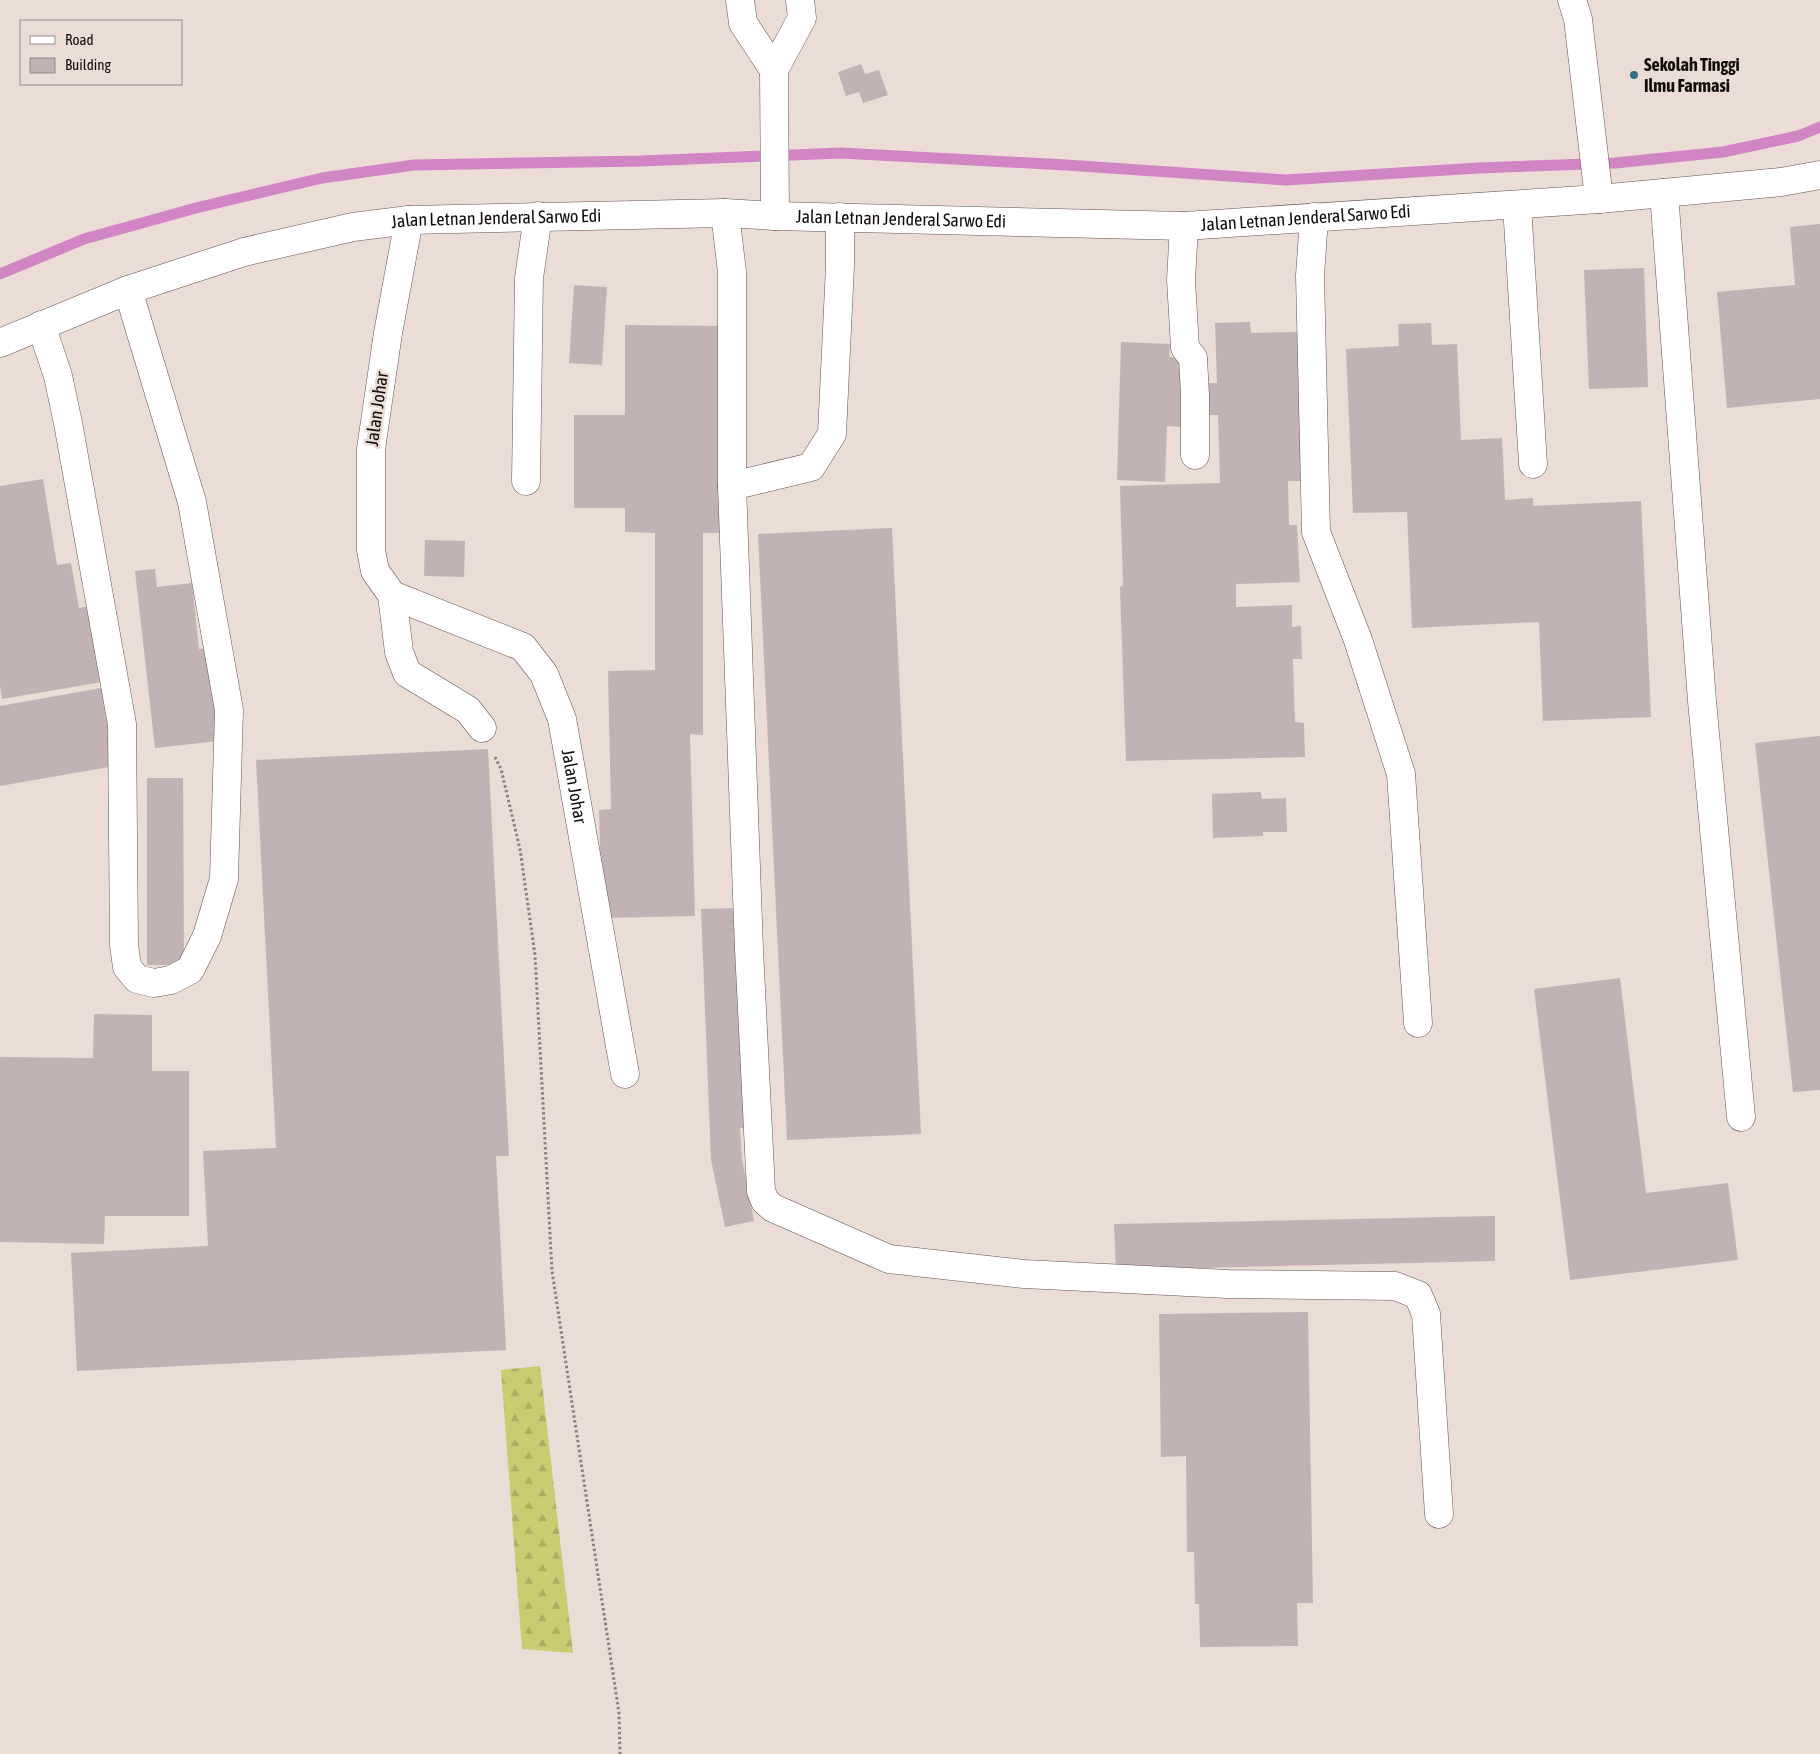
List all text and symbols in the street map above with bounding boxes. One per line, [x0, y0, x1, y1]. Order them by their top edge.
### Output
legend [20, 20, 182, 85]
text: Road [65, 31, 94, 48]
place label: Sekolah Tinggi Ilmu Farmasi [1644, 54, 1740, 96]
text: Building [65, 56, 111, 73]
marker: Sekolah Tinggi Ilmu Farmasi [1628, 69, 1640, 81]
street label: Jalan Letnan Jenderal Sarwo Edi [1200, 200, 1411, 235]
street label: Jalan Letnan Jenderal Sarwo Edi [390, 205, 601, 232]
street label: Jalan Letnan Jenderal Sarwo Edi [796, 206, 1006, 232]
street label: Jalan Johar [361, 370, 392, 448]
street label: Jalan Johar [558, 747, 591, 826]

